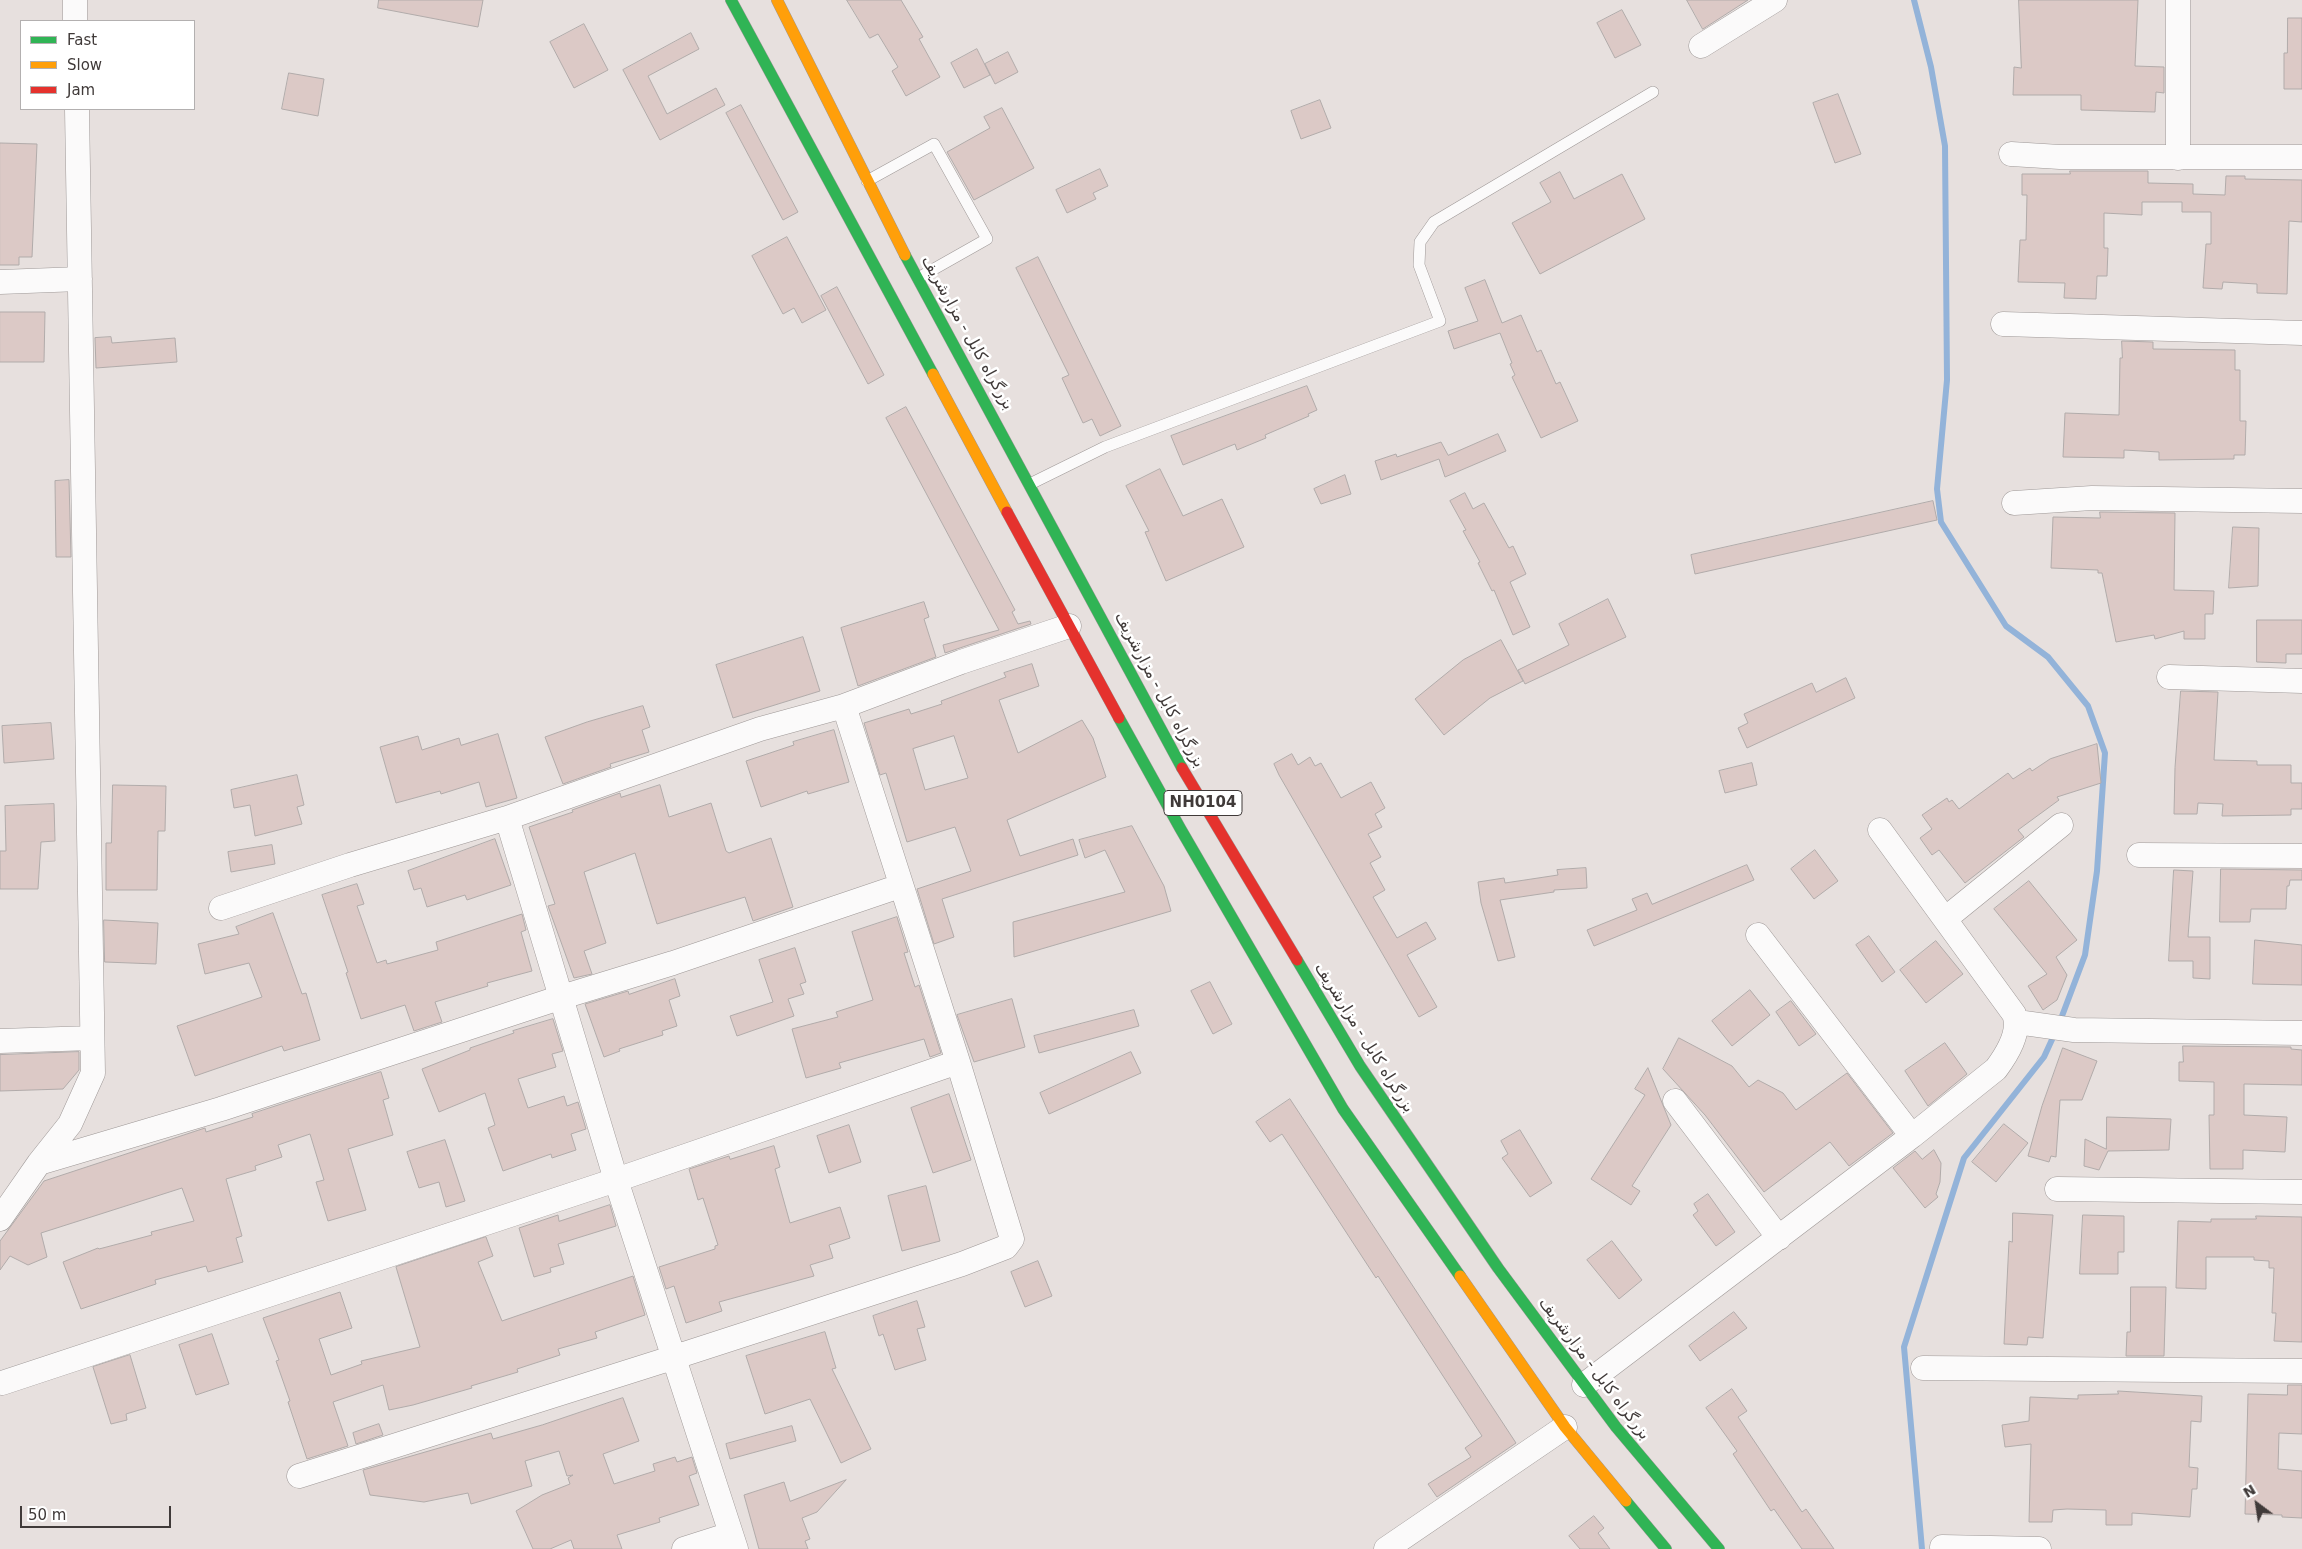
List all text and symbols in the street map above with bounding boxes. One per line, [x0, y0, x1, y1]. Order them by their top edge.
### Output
legend [20, 20, 195, 110]
text: Fast [67, 31, 97, 49]
text: Slow [67, 56, 102, 74]
text: Jam [67, 81, 95, 99]
street label: بزرگراه کابل - مزارشریف [917, 253, 1017, 413]
street label: بزرگراه کابل - مزارشریف [1110, 609, 1208, 771]
road number: NH0104 [1164, 790, 1242, 816]
street label: بزرگراه کابل - مزارشریف [1310, 959, 1418, 1117]
street label: بزرگراه کابل - مزارشریف [1534, 1294, 1654, 1444]
north arrow [2232, 1479, 2282, 1529]
text: N [2240, 1481, 2258, 1501]
scale bar [22, 1496, 174, 1528]
text: 50 m [28, 1506, 66, 1524]

